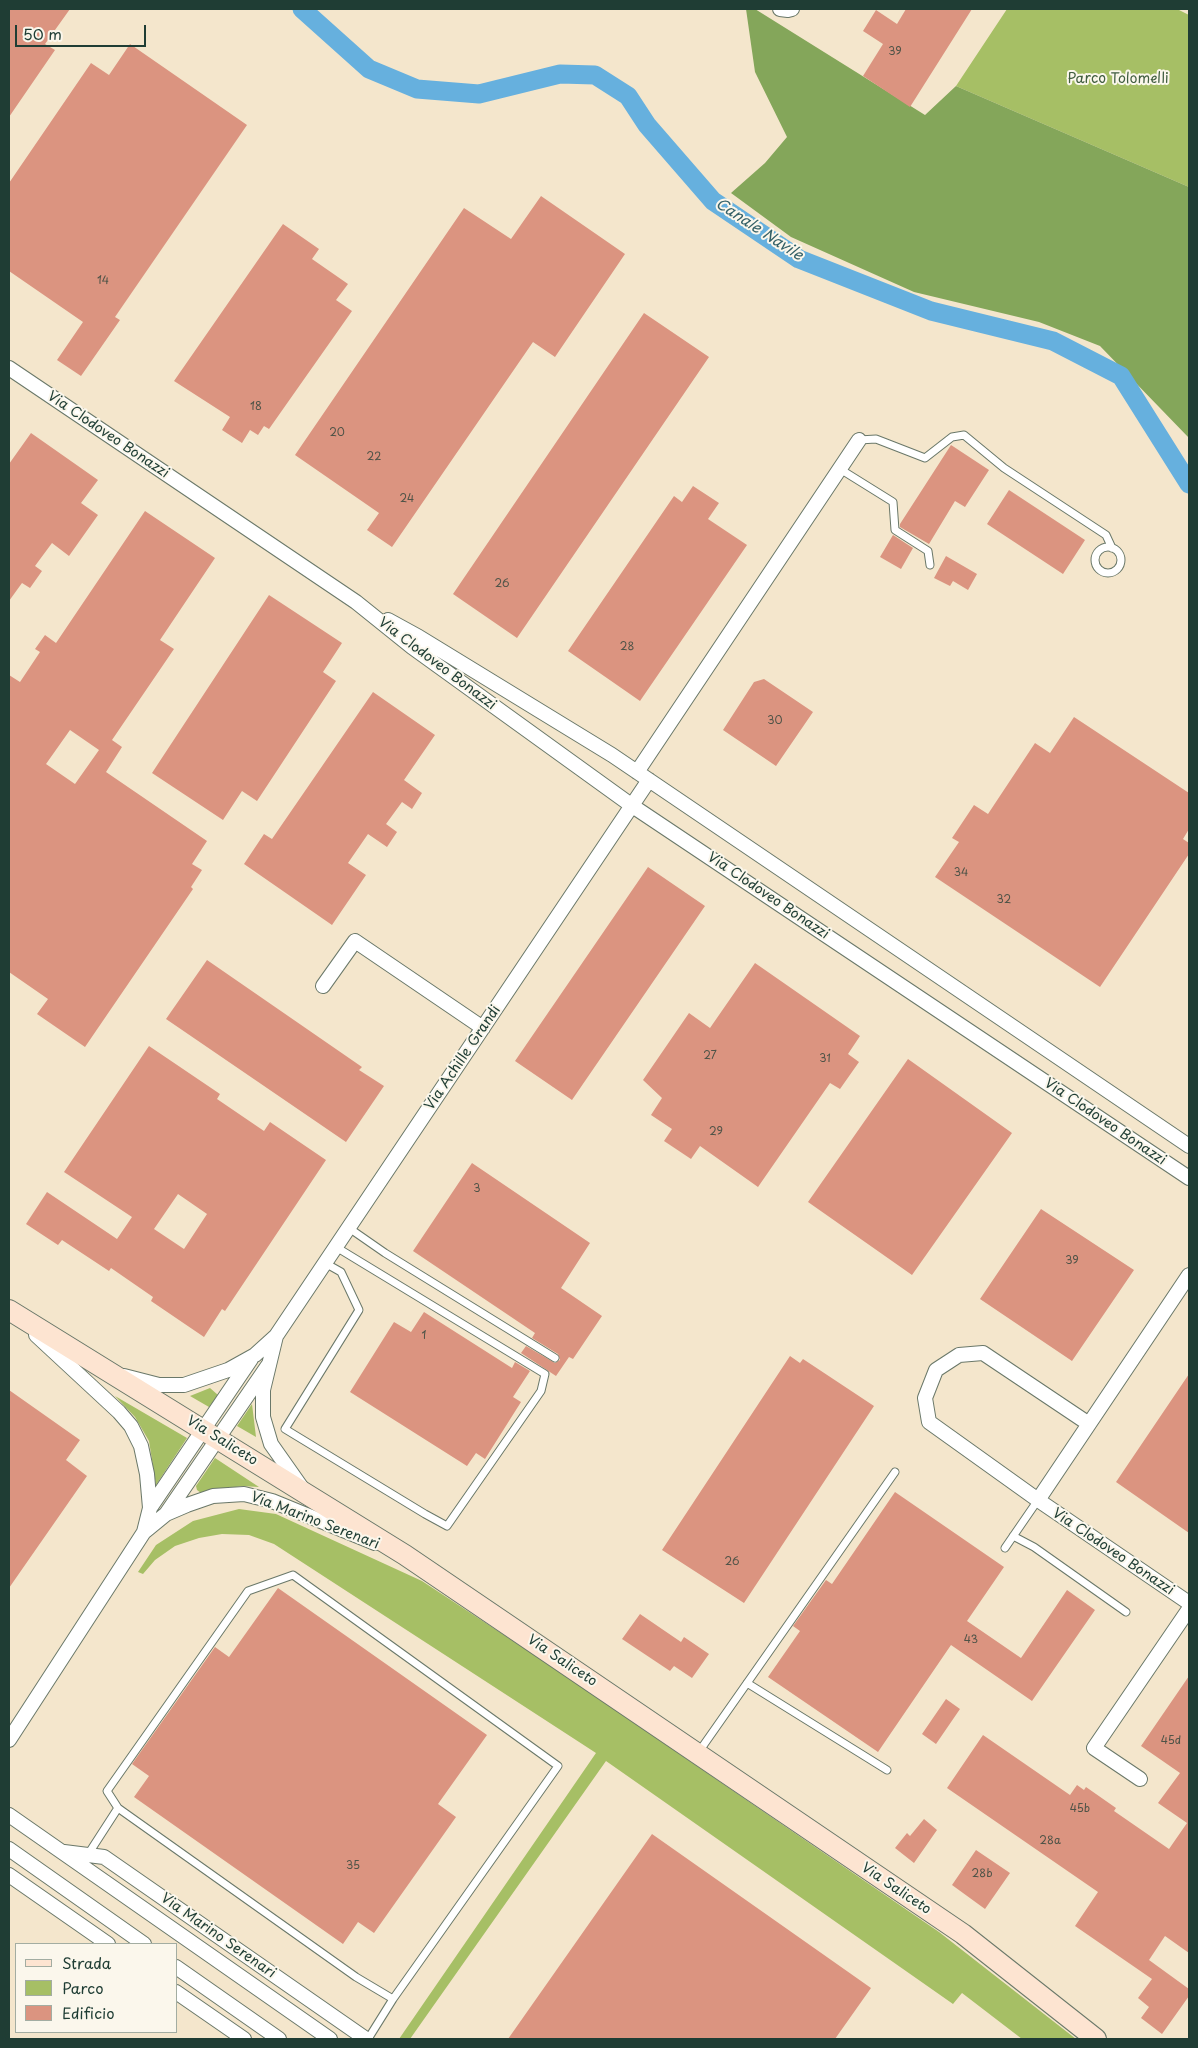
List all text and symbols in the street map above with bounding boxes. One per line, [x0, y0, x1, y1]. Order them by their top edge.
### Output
scale bar [18, 15, 149, 47]
text: 50 m [23, 22, 62, 45]
house number: 39 [888, 45, 902, 59]
park label: Parco Tolomelli [1067, 71, 1169, 87]
water label: Canale Navile [712, 195, 806, 265]
house number: 14 [97, 274, 109, 288]
street label: Via Clodoveo Bonazzi [44, 388, 172, 482]
house number: 18 [250, 400, 262, 414]
house number: 20 [329, 426, 345, 440]
house number: 22 [367, 450, 381, 464]
house number: 24 [400, 492, 414, 506]
house number: 26 [494, 577, 510, 591]
street label: Via Clodoveo Bonazzi [375, 614, 499, 714]
house number: 28 [620, 640, 634, 654]
house number: 30 [767, 714, 783, 728]
street label: Via Clodoveo Bonazzi [704, 849, 832, 943]
house number: 34 [954, 866, 968, 880]
house number: 32 [997, 893, 1011, 907]
street label: Via Achille Grandi [422, 1002, 504, 1114]
house number: 27 [703, 1049, 717, 1063]
house number: 31 [819, 1052, 831, 1066]
street label: Via Clodoveo Bonazzi [1041, 1075, 1169, 1169]
house number: 29 [709, 1125, 723, 1139]
house number: 3 [473, 1182, 481, 1196]
house number: 39 [1065, 1254, 1079, 1268]
house number: 1 [422, 1329, 426, 1343]
street label: Via Saliceto [183, 1413, 261, 1469]
street label: Via Marino Serenari [248, 1489, 382, 1553]
street label: Via Clodoveo Bonazzi [1049, 1505, 1177, 1599]
house number: 26 [724, 1555, 740, 1569]
street label: Via Saliceto [524, 1632, 600, 1690]
house number: 43 [964, 1633, 978, 1647]
house number: 45d [1161, 1734, 1181, 1748]
house number: 45b [1070, 1802, 1090, 1816]
house number: 28a [1039, 1834, 1061, 1848]
house number: 35 [346, 1859, 360, 1873]
street label: Via Saliceto [858, 1860, 934, 1918]
house number: 28b [972, 1867, 992, 1881]
street label: Via Marino Serenari [157, 1890, 279, 1982]
legend [15, 1943, 178, 2033]
text: Strada [62, 1951, 111, 1974]
text: Parco [62, 1976, 104, 1999]
text: Edificio [62, 2001, 115, 2024]

